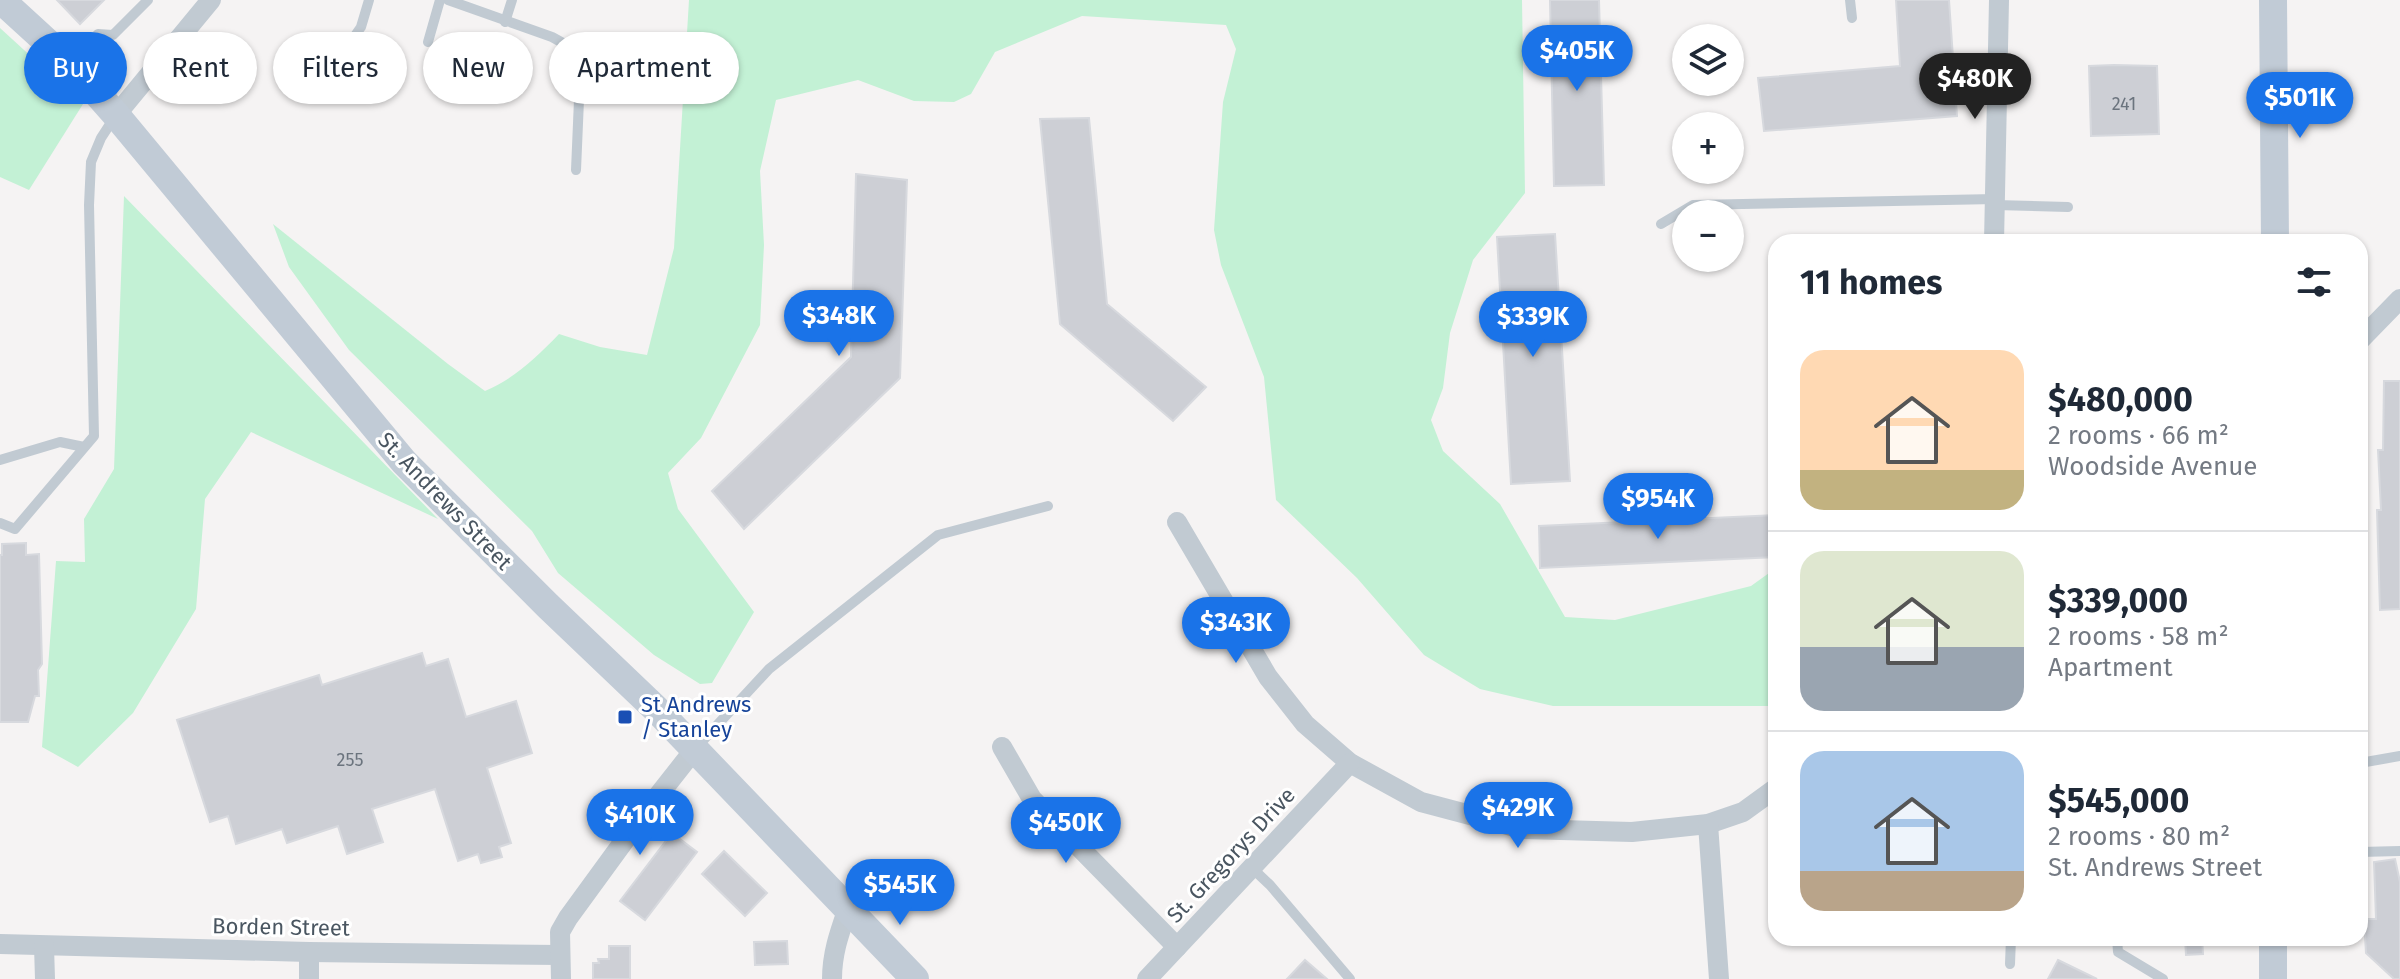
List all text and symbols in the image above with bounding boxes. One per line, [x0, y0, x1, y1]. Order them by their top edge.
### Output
map controls [1672, 24, 1744, 272]
button: layers [1672, 24, 1744, 96]
pin: $405K [1521, 25, 1633, 93]
chip: Buy [24, 32, 127, 104]
chip: Rent [143, 32, 257, 104]
chip: Filters [273, 32, 407, 104]
chip: New [423, 32, 533, 104]
chip: Apartment [549, 32, 739, 104]
text: $405K [1540, 35, 1614, 66]
pin: $480K [1919, 53, 2031, 121]
text: $480K [1937, 63, 2013, 94]
pin: $501K [2244, 72, 2356, 140]
text: $501K [2264, 82, 2336, 113]
house number: 241 [2112, 93, 2136, 115]
button: + [1672, 112, 1744, 184]
button: − [1672, 200, 1744, 272]
icon: filters [2292, 260, 2336, 304]
text: 11 homes [1800, 262, 1942, 303]
pin: $348K [783, 290, 895, 358]
pin: $339K [1477, 291, 1589, 359]
text: $348K [802, 300, 876, 331]
text: $339K [1497, 301, 1569, 332]
text: $480,000 [2048, 379, 2193, 420]
icon: home [1864, 382, 1960, 478]
text: 2 rooms · 66 m² [2048, 420, 2229, 451]
street label: St. Andrews Street [372, 426, 518, 576]
text: Woodside Avenue [2048, 451, 2258, 482]
pin: $954K [1602, 473, 1714, 541]
text: $954K [1621, 483, 1695, 514]
text: $339,000 [2048, 580, 2188, 621]
icon: home [1864, 583, 1960, 679]
pin: $343K [1180, 597, 1292, 665]
text: $343K [1200, 607, 1272, 638]
text: 2 rooms · 58 m² [2048, 621, 2229, 652]
text: Apartment [2048, 652, 2173, 683]
place label: St Andrews / Stanley [641, 691, 751, 743]
marker: St Andrews / Stanley [616, 708, 634, 726]
house number: 255 [337, 749, 363, 771]
text: $545,000 [2048, 780, 2189, 821]
street label: St. Gregorys Drive [1161, 782, 1301, 928]
pin: $429K [1462, 782, 1574, 850]
icon: home [1864, 783, 1960, 879]
pin: $410K [584, 789, 696, 857]
text: $429K [1482, 792, 1554, 823]
pin: $450K [1010, 797, 1122, 865]
text: $410K [605, 799, 675, 830]
text: $450K [1029, 807, 1103, 838]
text: 2 rooms · 80 m² [2048, 821, 2230, 852]
text: St. Andrews Street [2048, 852, 2262, 883]
pin: $545K [844, 859, 956, 927]
text: $545K [863, 869, 937, 900]
street label: Borden Street [212, 912, 350, 942]

